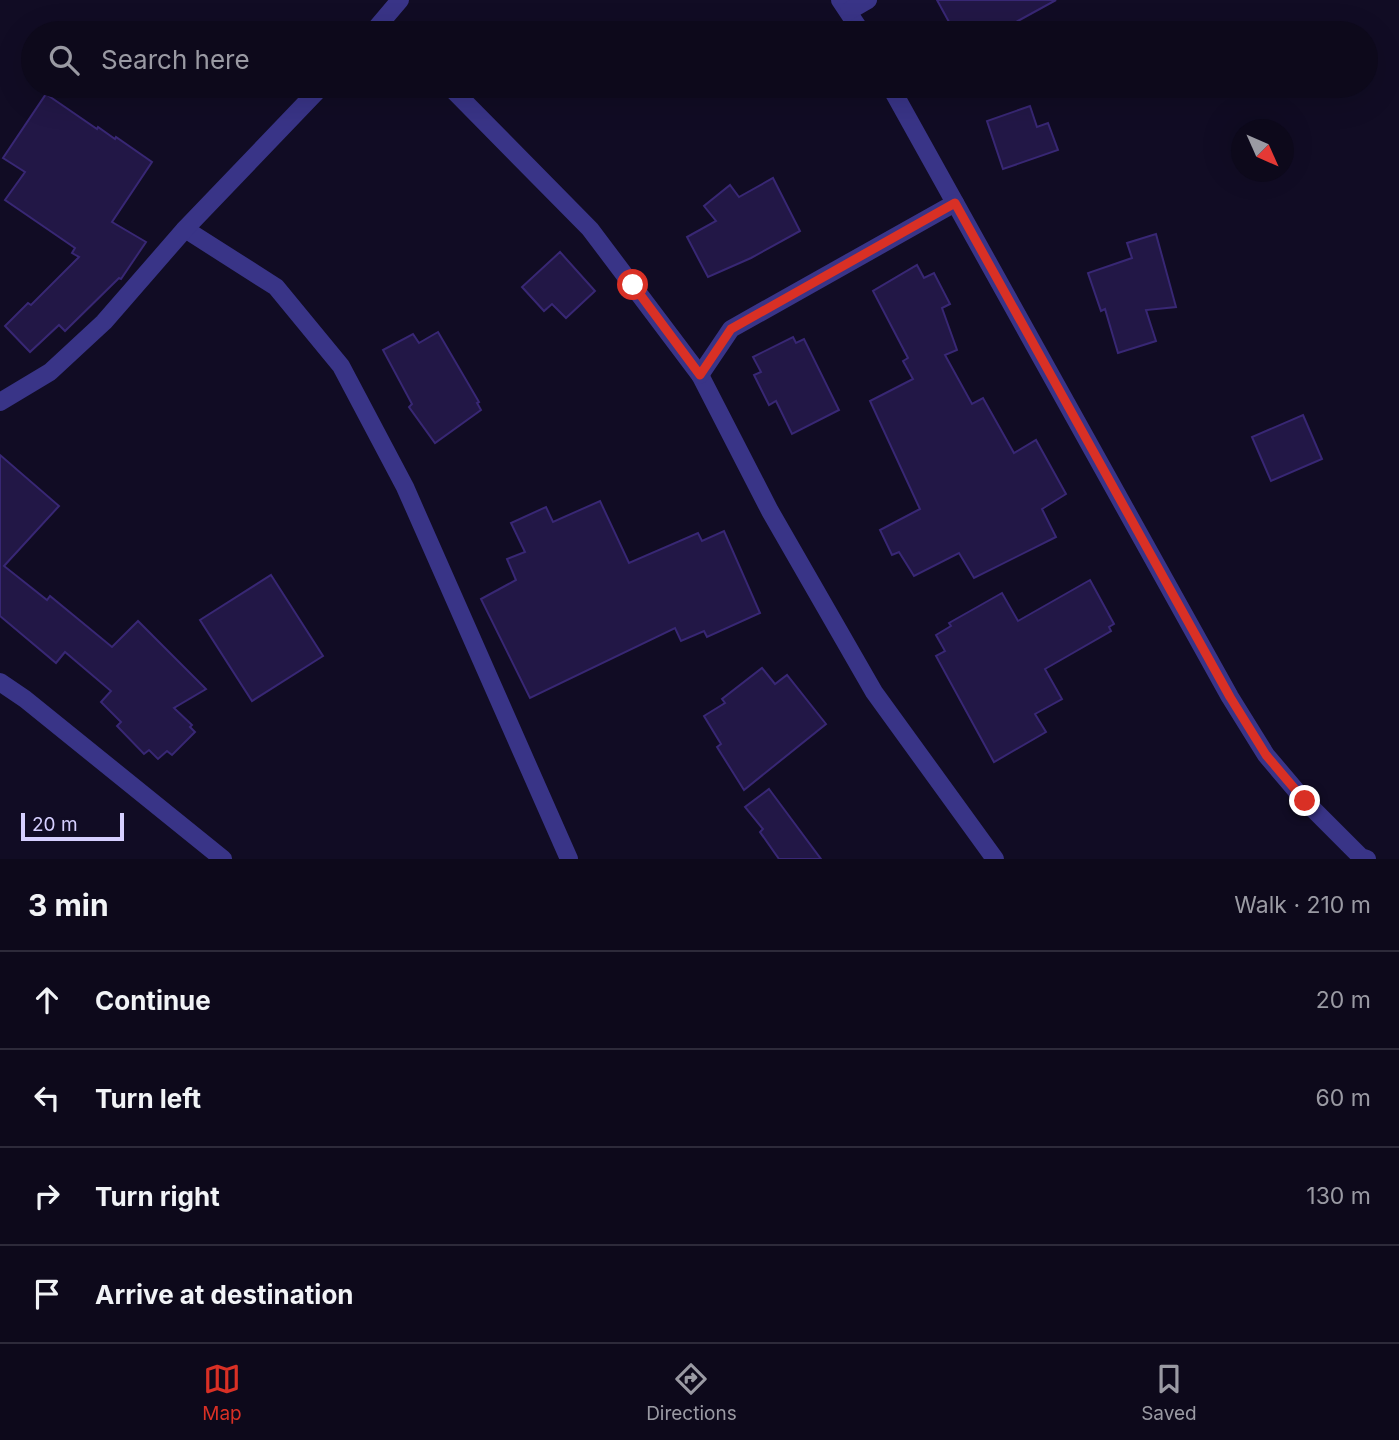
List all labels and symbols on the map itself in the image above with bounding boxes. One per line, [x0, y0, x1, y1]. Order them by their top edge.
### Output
north arrow [1231, 119, 1294, 182]
route start [617, 269, 648, 300]
route end [1289, 785, 1320, 816]
scale bar [21, 810, 124, 842]

